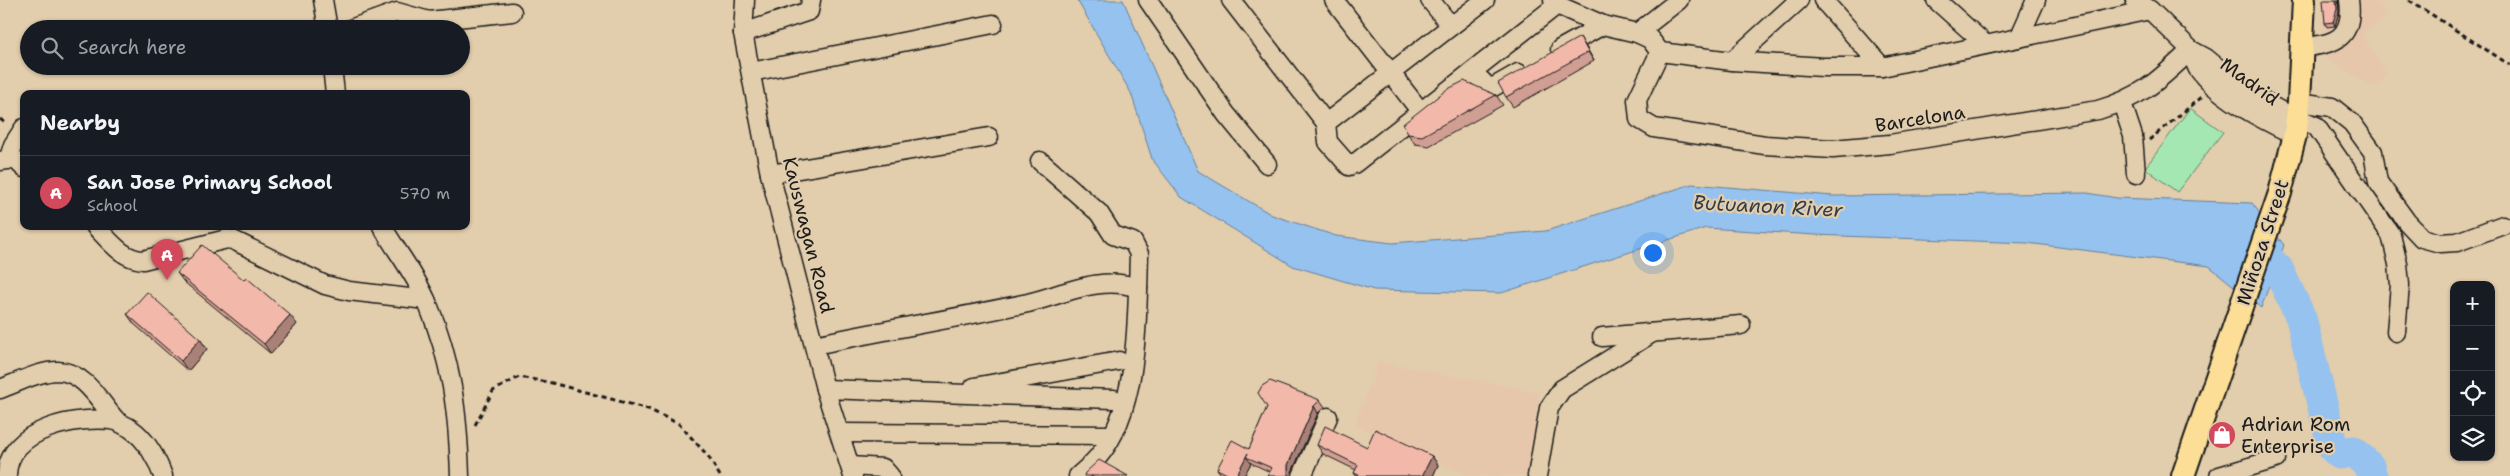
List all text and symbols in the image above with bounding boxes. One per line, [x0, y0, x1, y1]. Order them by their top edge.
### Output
search box [20, 20, 470, 75]
icon: search [38, 34, 66, 62]
text: Search here [78, 35, 187, 60]
street label: Madrid [2215, 52, 2284, 111]
street label: Barcelona [1873, 99, 1967, 138]
text: Nearby [40, 109, 120, 137]
street label: Kauswagan Road [777, 154, 840, 316]
text: San Jose Primary School [87, 170, 332, 195]
street label: Miñoza Street [2230, 176, 2295, 308]
text: A [50, 183, 62, 204]
text: 570 m [400, 183, 450, 204]
water label: Butuanon River [1692, 189, 1844, 223]
text: School [87, 195, 137, 216]
pin: A [151, 239, 183, 280]
your location [1640, 240, 1666, 266]
map controls [2450, 281, 2495, 461]
button: + [2450, 281, 2495, 326]
button: − [2450, 326, 2495, 371]
button: locate [2450, 371, 2495, 416]
place label: Adrian Rom Enterprise [2241, 412, 2350, 459]
button: layers [2450, 416, 2495, 461]
shop icon: Adrian Rom Enterprise [2207, 420, 2237, 450]

